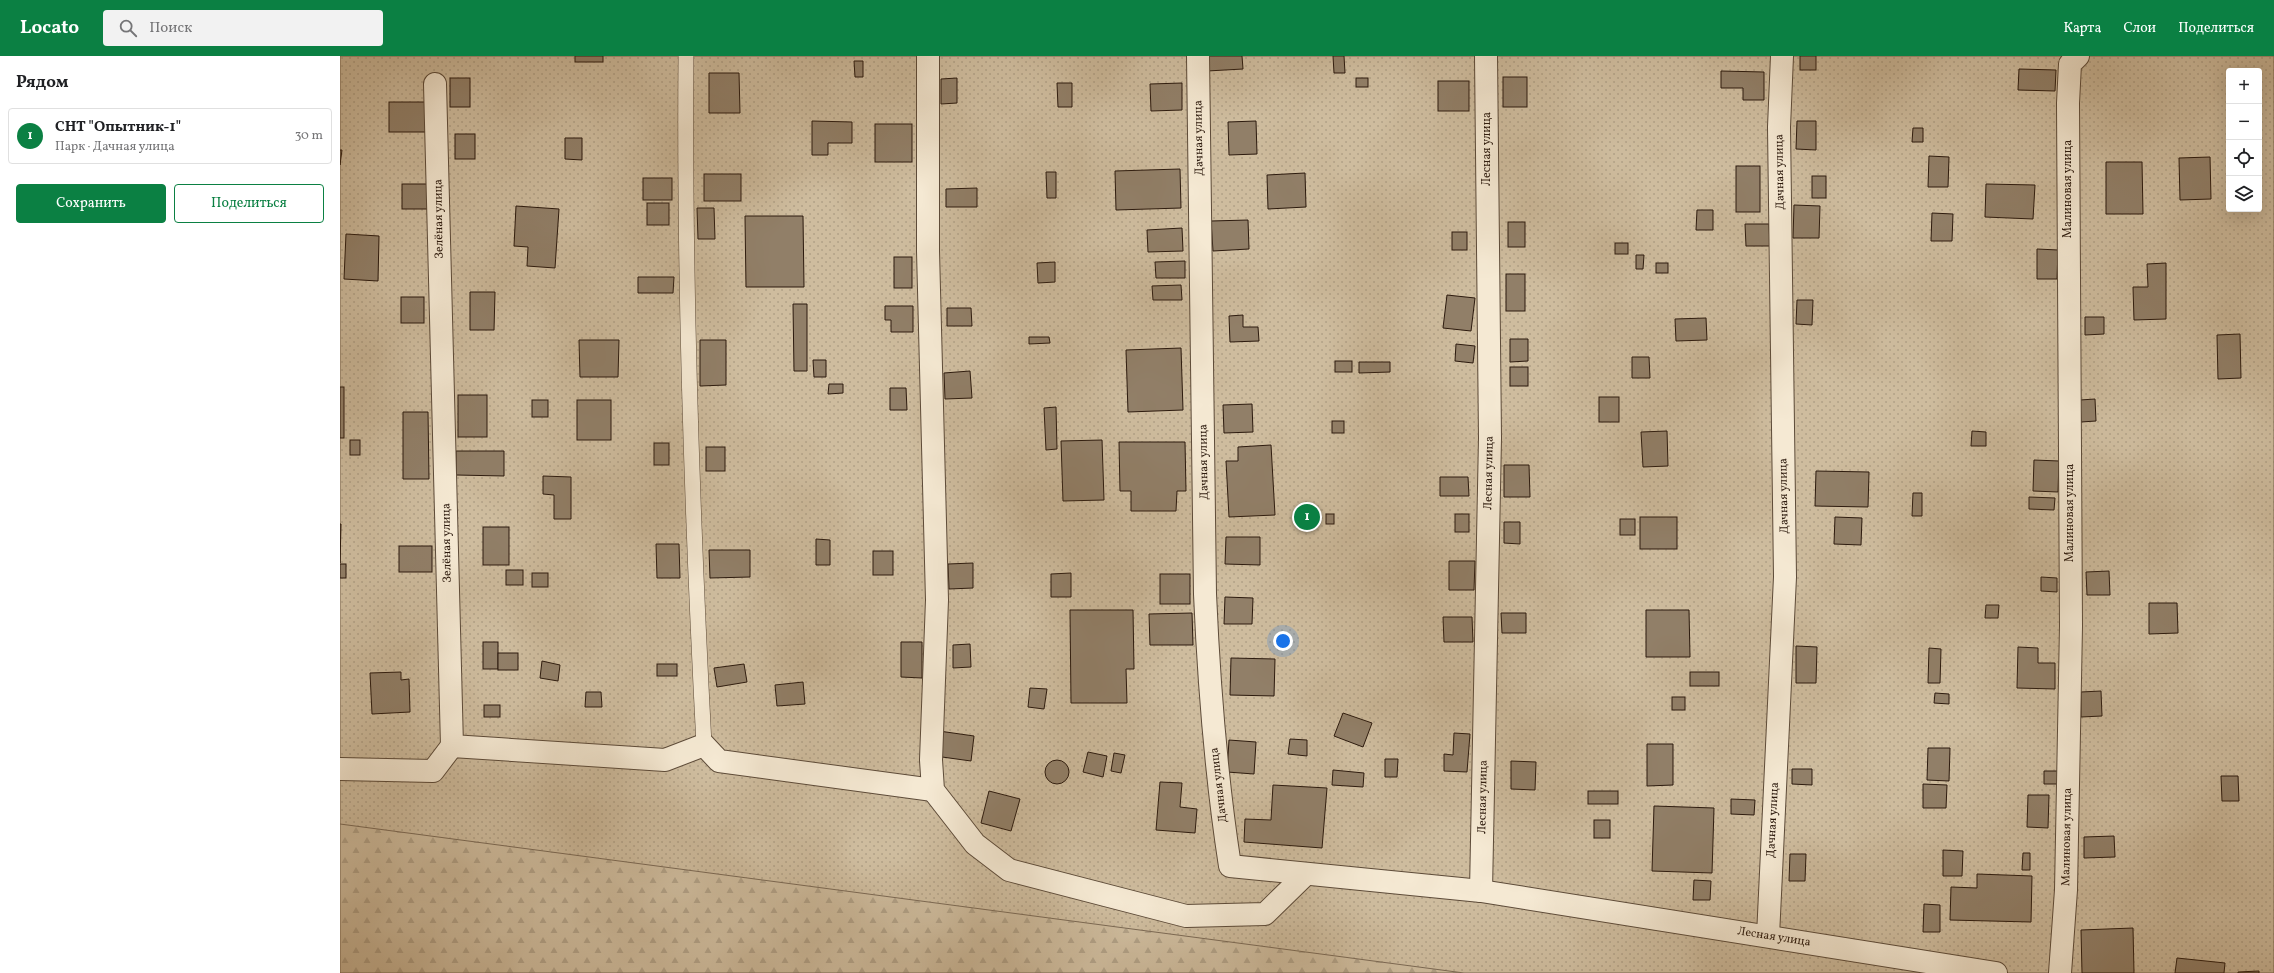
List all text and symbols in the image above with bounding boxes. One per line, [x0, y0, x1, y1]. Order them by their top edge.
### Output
search box [103, 10, 383, 46]
text: Locato [20, 15, 79, 41]
icon: search [117, 17, 139, 39]
text: Поиск [149, 18, 192, 39]
text: Карта [2063, 19, 2101, 38]
text: Слои [2123, 19, 2156, 38]
text: Поделиться [2178, 19, 2254, 38]
map controls [2226, 68, 2262, 212]
button: + [2226, 68, 2262, 104]
text: Рядом [16, 71, 69, 94]
street label: Дачная улица [1190, 100, 1208, 176]
button: − [2226, 104, 2262, 140]
street label: Лесная улица [1479, 112, 1495, 186]
text: СНТ "Опытник-1" [55, 117, 181, 138]
text: 1 [27, 127, 33, 145]
text: 30 m [295, 127, 323, 145]
street label: Дачная улица [1771, 134, 1789, 210]
text: Парк · Дачная улица [55, 138, 175, 156]
street label: Малиновая улица [2060, 140, 2076, 238]
button: locate [2226, 140, 2262, 176]
button: layers [2226, 176, 2262, 212]
street label: Зелёная улица [430, 179, 448, 259]
button: Сохранить [16, 184, 166, 223]
button: Поделиться [174, 184, 324, 223]
street label: Дачная улица [1195, 424, 1213, 500]
street label: Лесная улица [1480, 436, 1498, 510]
street label: Дачная улица [1775, 458, 1793, 534]
street label: Малиновая улица [2062, 464, 2078, 562]
pin: 1 [1294, 502, 1320, 532]
street label: Зелёная улица [438, 503, 456, 583]
your location [1273, 631, 1293, 651]
street label: Дачная улица [1206, 746, 1232, 824]
street label: Лесная улица [1474, 760, 1492, 834]
street label: Дачная улица [1763, 782, 1783, 858]
street label: Малиновая улица [2058, 788, 2076, 886]
street label: Лесная улица [1736, 923, 1812, 951]

